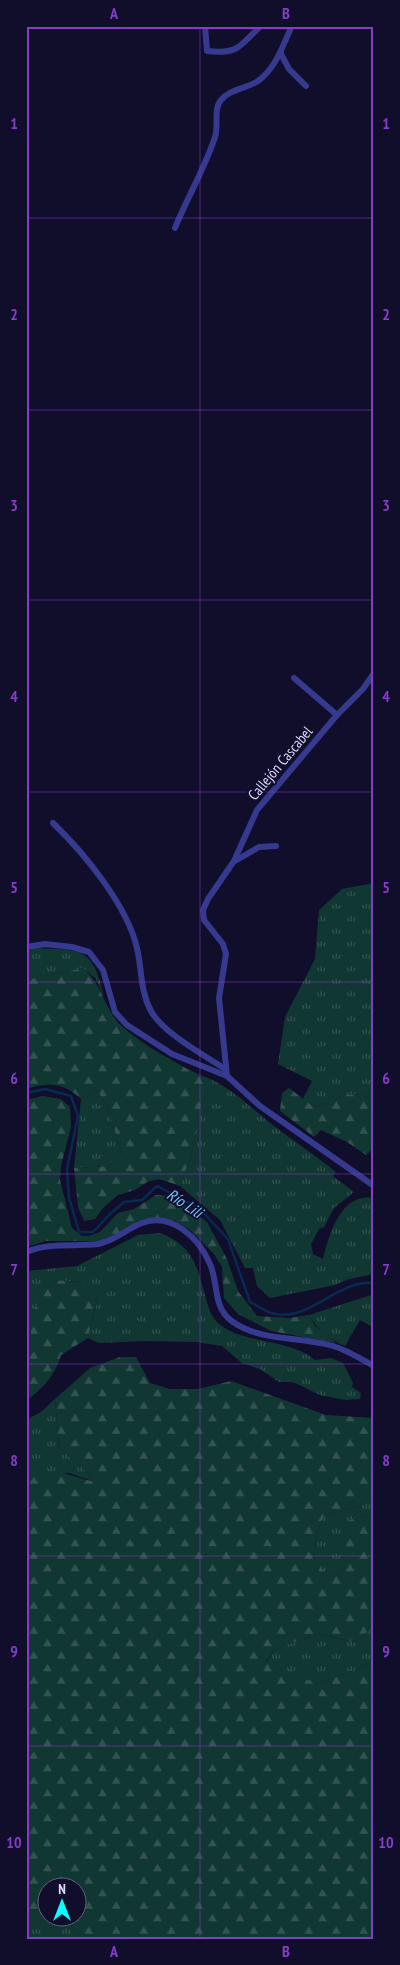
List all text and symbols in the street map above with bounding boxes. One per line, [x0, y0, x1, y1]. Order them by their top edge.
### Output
text: A [109, 3, 119, 23]
text: B [282, 3, 290, 23]
text: 1 [10, 113, 18, 133]
text: 1 [382, 113, 390, 133]
text: 2 [10, 304, 18, 324]
text: 2 [382, 304, 390, 324]
text: 3 [10, 495, 18, 515]
text: 3 [382, 495, 390, 515]
text: 4 [10, 686, 18, 706]
text: 4 [382, 686, 390, 706]
street label: Callejón Cascabel [244, 722, 317, 804]
text: 5 [10, 877, 18, 897]
text: 5 [382, 877, 390, 897]
text: 6 [10, 1068, 18, 1088]
text: 6 [382, 1068, 390, 1088]
water label: Río Lili [163, 1184, 209, 1223]
text: 7 [10, 1259, 18, 1279]
text: 7 [382, 1259, 390, 1279]
text: 8 [10, 1450, 18, 1470]
text: 8 [382, 1450, 390, 1470]
text: 9 [10, 1641, 18, 1661]
text: 9 [382, 1641, 390, 1661]
text: 10 [6, 1832, 22, 1852]
text: 10 [378, 1832, 394, 1852]
north arrow [38, 1878, 88, 1928]
text: N [58, 1880, 66, 1898]
text: A [109, 1941, 119, 1961]
text: B [282, 1941, 290, 1961]

